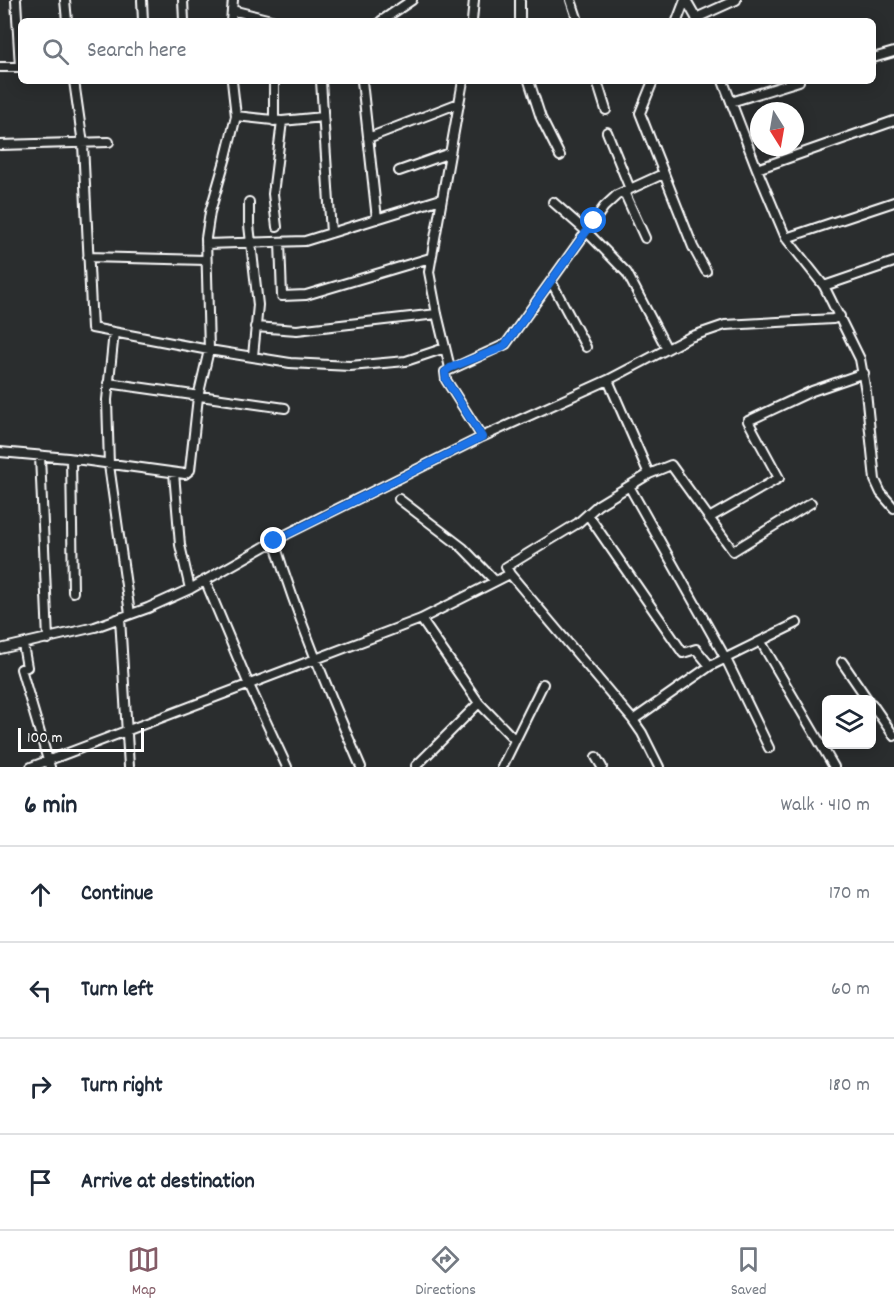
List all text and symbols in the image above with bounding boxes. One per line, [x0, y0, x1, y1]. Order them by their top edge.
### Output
search box [18, 18, 876, 84]
icon: search [39, 35, 72, 68]
text: Search here [87, 36, 186, 67]
north arrow [750, 102, 804, 156]
route start [580, 207, 606, 233]
route end [260, 527, 286, 553]
map controls [822, 695, 876, 749]
button: layers [822, 695, 876, 749]
scale bar [18, 725, 144, 752]
text: 100 m [27, 727, 63, 750]
text: 6 min [24, 788, 77, 825]
text: Walk · 410 m [781, 792, 870, 820]
icon: ahead [24, 878, 57, 911]
text: Continue [81, 879, 153, 910]
text: 170 m [829, 880, 870, 908]
icon: left [24, 974, 57, 1007]
text: Turn left [81, 975, 153, 1006]
text: 60 m [831, 976, 870, 1004]
icon: right [24, 1070, 57, 1103]
text: Turn right [81, 1071, 163, 1102]
text: 180 m [828, 1072, 870, 1100]
icon: arrive [24, 1166, 57, 1199]
text: Arrive at destination [81, 1167, 255, 1198]
tab: Map [127, 1243, 160, 1302]
tab: Directions [415, 1243, 476, 1302]
tab: Saved [731, 1243, 767, 1302]

